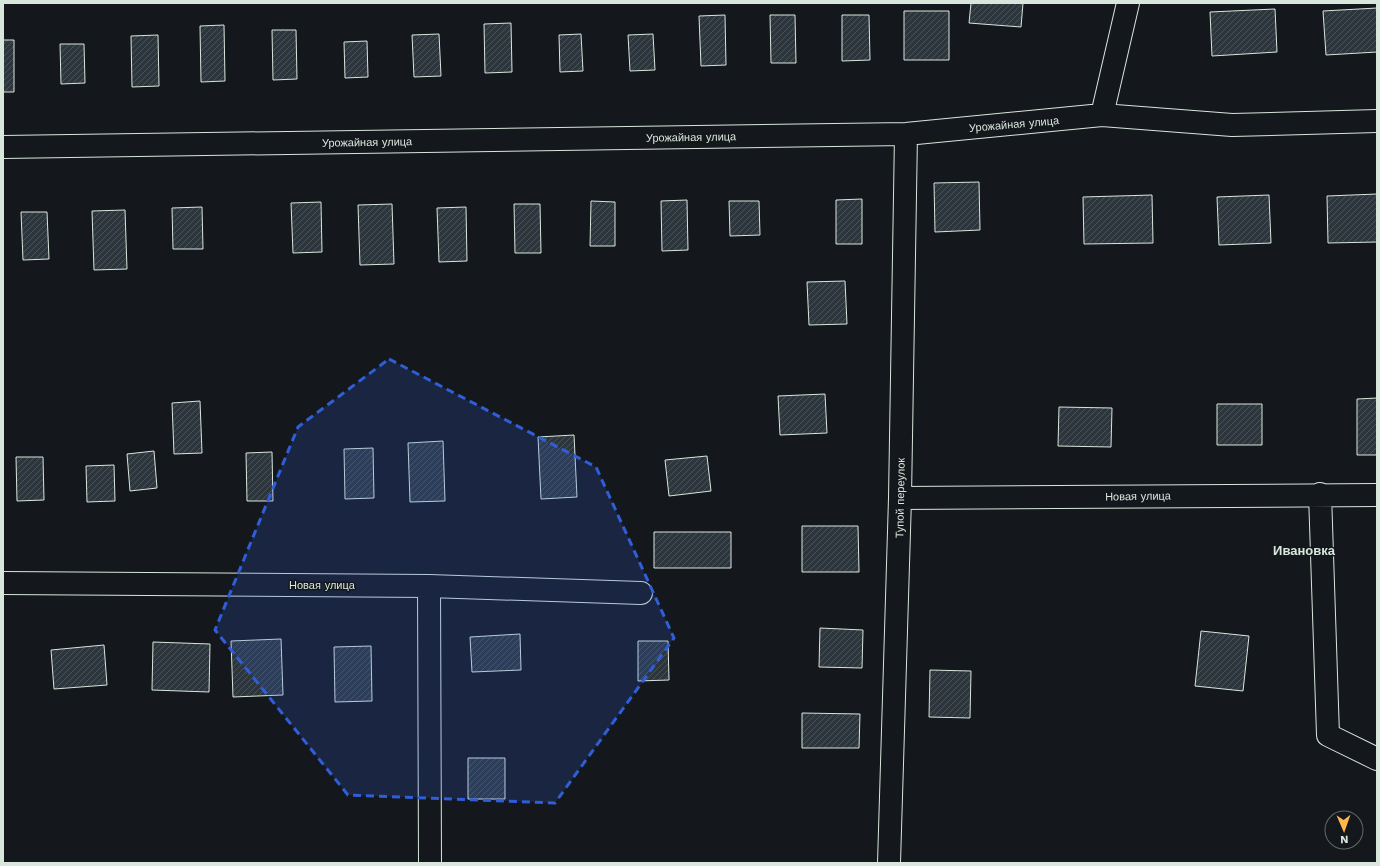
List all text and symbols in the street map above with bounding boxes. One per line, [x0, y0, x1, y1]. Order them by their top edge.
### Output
street label: Урожайная улица [968, 114, 1060, 135]
street label: Урожайная улица [646, 130, 737, 145]
street label: Урожайная улица [322, 135, 413, 150]
street label: Тупой переулок [893, 457, 908, 538]
street label: Новая улица [1105, 489, 1172, 504]
district label: Ивановка [1273, 543, 1336, 558]
street label: Новая улица [289, 579, 356, 592]
north arrow [1324, 810, 1364, 850]
text: N [1340, 833, 1349, 846]

